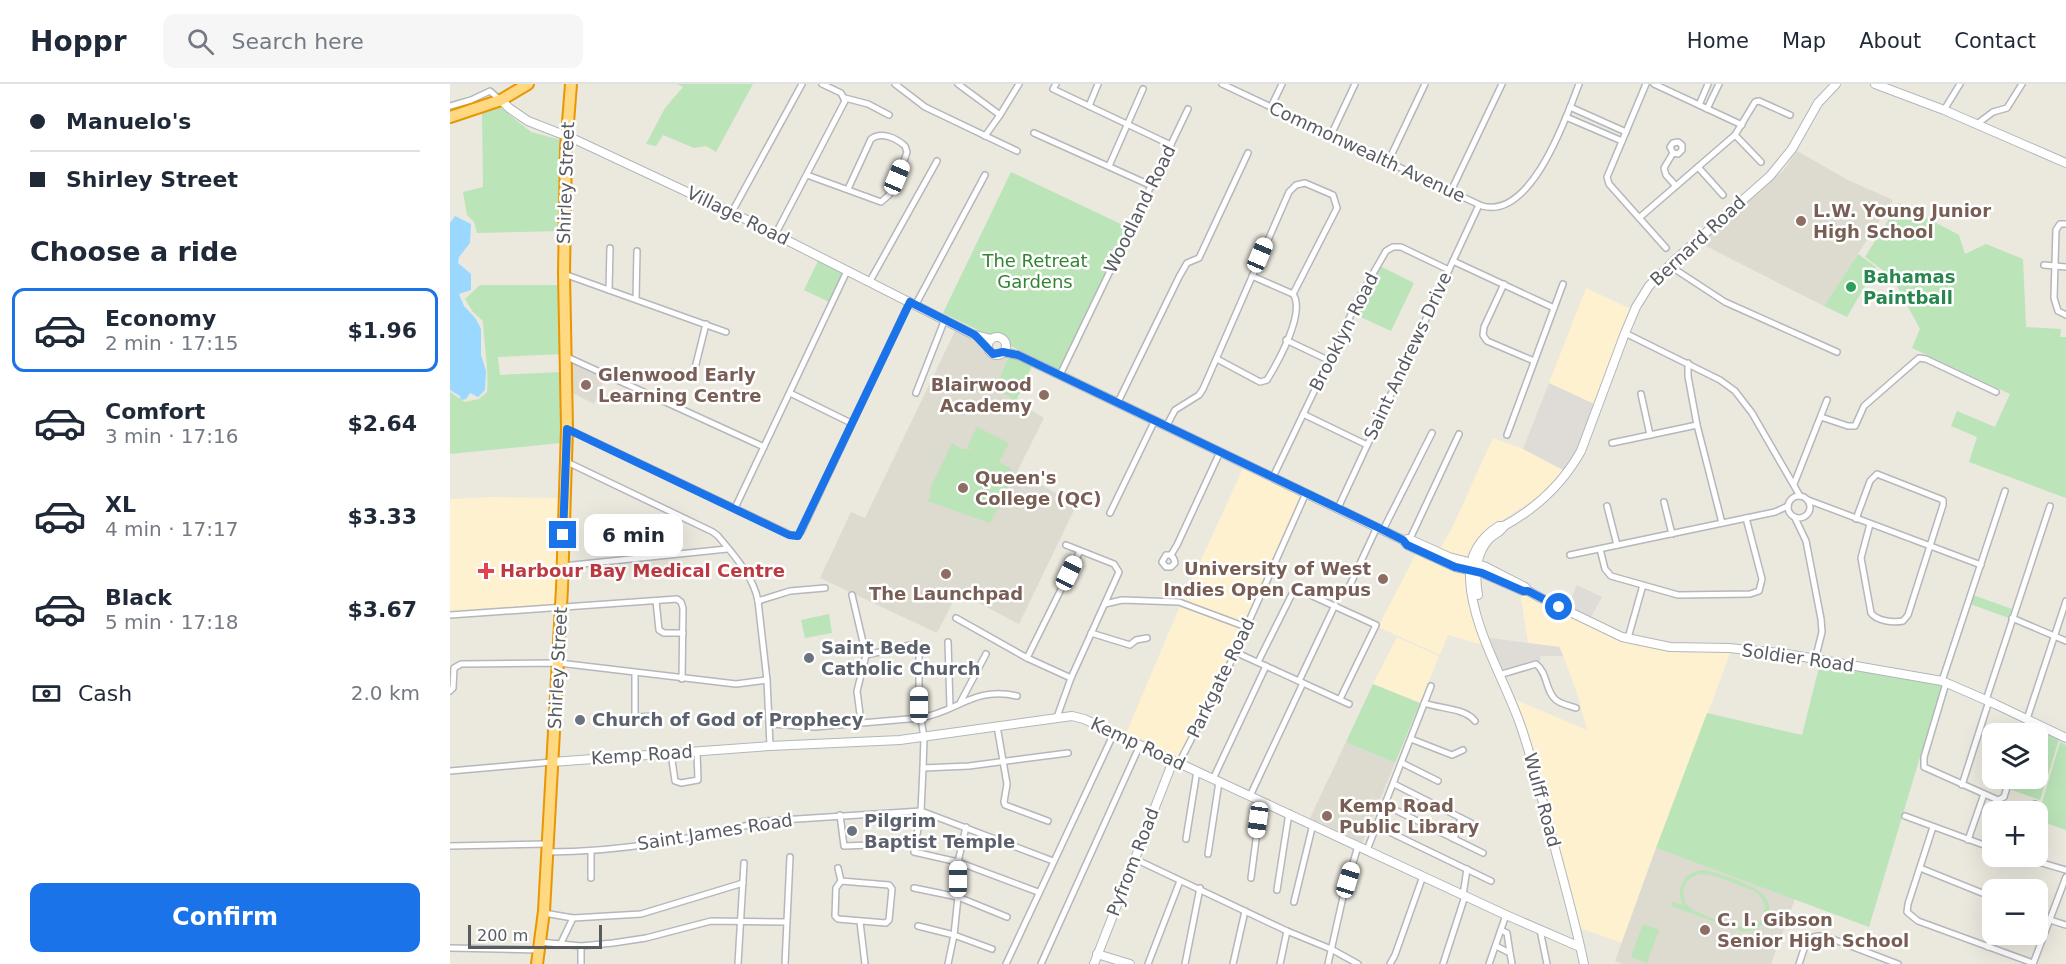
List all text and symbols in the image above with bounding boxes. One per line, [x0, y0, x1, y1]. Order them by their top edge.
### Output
search box [163, 14, 583, 68]
text: Hoppr [30, 25, 127, 58]
icon: search [184, 25, 217, 58]
text: Search here [232, 29, 364, 54]
text: Home [1687, 29, 1749, 53]
text: Map [1782, 29, 1826, 53]
text: About [1859, 29, 1921, 53]
text: Contact [1954, 29, 2036, 53]
street label: Commonwealth Avenue [1266, 97, 1469, 206]
text: Manuelo's [66, 109, 191, 134]
street label: Shirley Street [553, 121, 578, 245]
street label: Woodland Road [1099, 141, 1180, 276]
car [882, 157, 912, 197]
text: Shirley Street [66, 167, 238, 192]
street label: Village Road [684, 182, 793, 249]
street label: Bernard Road [1646, 191, 1750, 290]
place label: L.W. Young Junior High School [1813, 200, 1991, 242]
marker: L.W. Young Junior High School [1794, 214, 1808, 228]
car [1245, 235, 1275, 275]
text: Choose a ride [30, 236, 238, 267]
park label: The Retreat Gardens [981, 250, 1088, 292]
place label: Bahamas Paintball [1863, 266, 1955, 308]
street label: Brooklyn Road [1305, 269, 1382, 394]
street label: Saint Andrews Drive [1359, 269, 1456, 443]
marker: Bahamas Paintball [1844, 280, 1858, 294]
icon: car [33, 303, 87, 357]
text: Economy [105, 306, 216, 331]
text: $1.96 [347, 318, 417, 343]
text: 2 min · 17:15 [105, 331, 239, 355]
place label: Glenwood Early Learning Centre [598, 364, 762, 406]
place label: Blairwood Academy [931, 374, 1032, 416]
marker: Glenwood Early Learning Centre [579, 378, 593, 392]
marker: Blairwood Academy [1037, 388, 1051, 402]
icon: car [33, 396, 87, 450]
text: Comfort [105, 399, 205, 424]
text: $2.64 [347, 411, 417, 436]
text: 3 min · 17:16 [105, 424, 239, 448]
place label: Queen's College (QC) [975, 467, 1101, 509]
marker: Queen's College (QC) [956, 481, 970, 495]
icon: car [33, 489, 87, 543]
text: XL [105, 492, 136, 517]
text: $3.33 [347, 504, 417, 529]
callout: 6 min [584, 514, 683, 556]
text: 4 min · 17:17 [105, 517, 239, 541]
route end [549, 521, 576, 548]
text: 6 min [602, 523, 665, 547]
car [1053, 553, 1085, 593]
place label: University of West Indies Open Campus [1163, 558, 1371, 600]
place label: Harbour Bay Medical Centre [500, 560, 785, 581]
marker: Harbour Bay Medical Centre [477, 562, 495, 580]
marker: The Launchpad [939, 567, 953, 581]
marker: University of West Indies Open Campus [1376, 572, 1390, 586]
icon: car [33, 582, 87, 636]
place label: The Launchpad [869, 583, 1023, 604]
text: Black [105, 585, 172, 610]
route start [1545, 593, 1572, 620]
text: $3.67 [347, 597, 417, 622]
street label: Shirley Street [544, 606, 571, 730]
text: 5 min · 17:18 [105, 610, 239, 634]
street label: Parkgate Road [1183, 615, 1259, 741]
place label: Saint Bede Catholic Church [821, 637, 981, 679]
street label: Soldier Road [1741, 639, 1856, 676]
marker: Saint Bede Catholic Church [802, 651, 816, 665]
icon: cash [30, 677, 63, 710]
text: Cash [78, 681, 132, 706]
text: 2.0 km [351, 681, 420, 705]
car [910, 687, 928, 723]
place label: Church of God of Prophecy [592, 709, 864, 730]
marker: Church of God of Prophecy [573, 713, 587, 727]
street label: Kemp Road [1088, 713, 1189, 775]
map controls [1982, 723, 2048, 945]
button: layers [1982, 723, 2048, 789]
street label: Kemp Road [590, 740, 693, 769]
street label: Wulff Road [1520, 750, 1565, 849]
place label: Kemp Road Public Library [1339, 795, 1480, 837]
car [1247, 801, 1269, 839]
button: + [1982, 801, 2048, 867]
street label: Pyfrom Road [1102, 805, 1163, 919]
street label: Saint James Road [636, 809, 794, 854]
marker: Kemp Road Public Library [1320, 809, 1334, 823]
place label: Pilgrim Baptist Temple [864, 810, 1015, 852]
marker: Pilgrim Baptist Temple [845, 824, 859, 838]
car [1334, 860, 1362, 900]
car [949, 861, 967, 897]
button: − [1982, 879, 2048, 945]
button: Confirm [30, 883, 420, 952]
place label: C. I. Gibson Senior High School [1717, 909, 1909, 951]
scale bar [468, 922, 602, 950]
marker: C. I. Gibson Senior High School [1698, 923, 1712, 937]
text: 200 m [477, 926, 528, 945]

